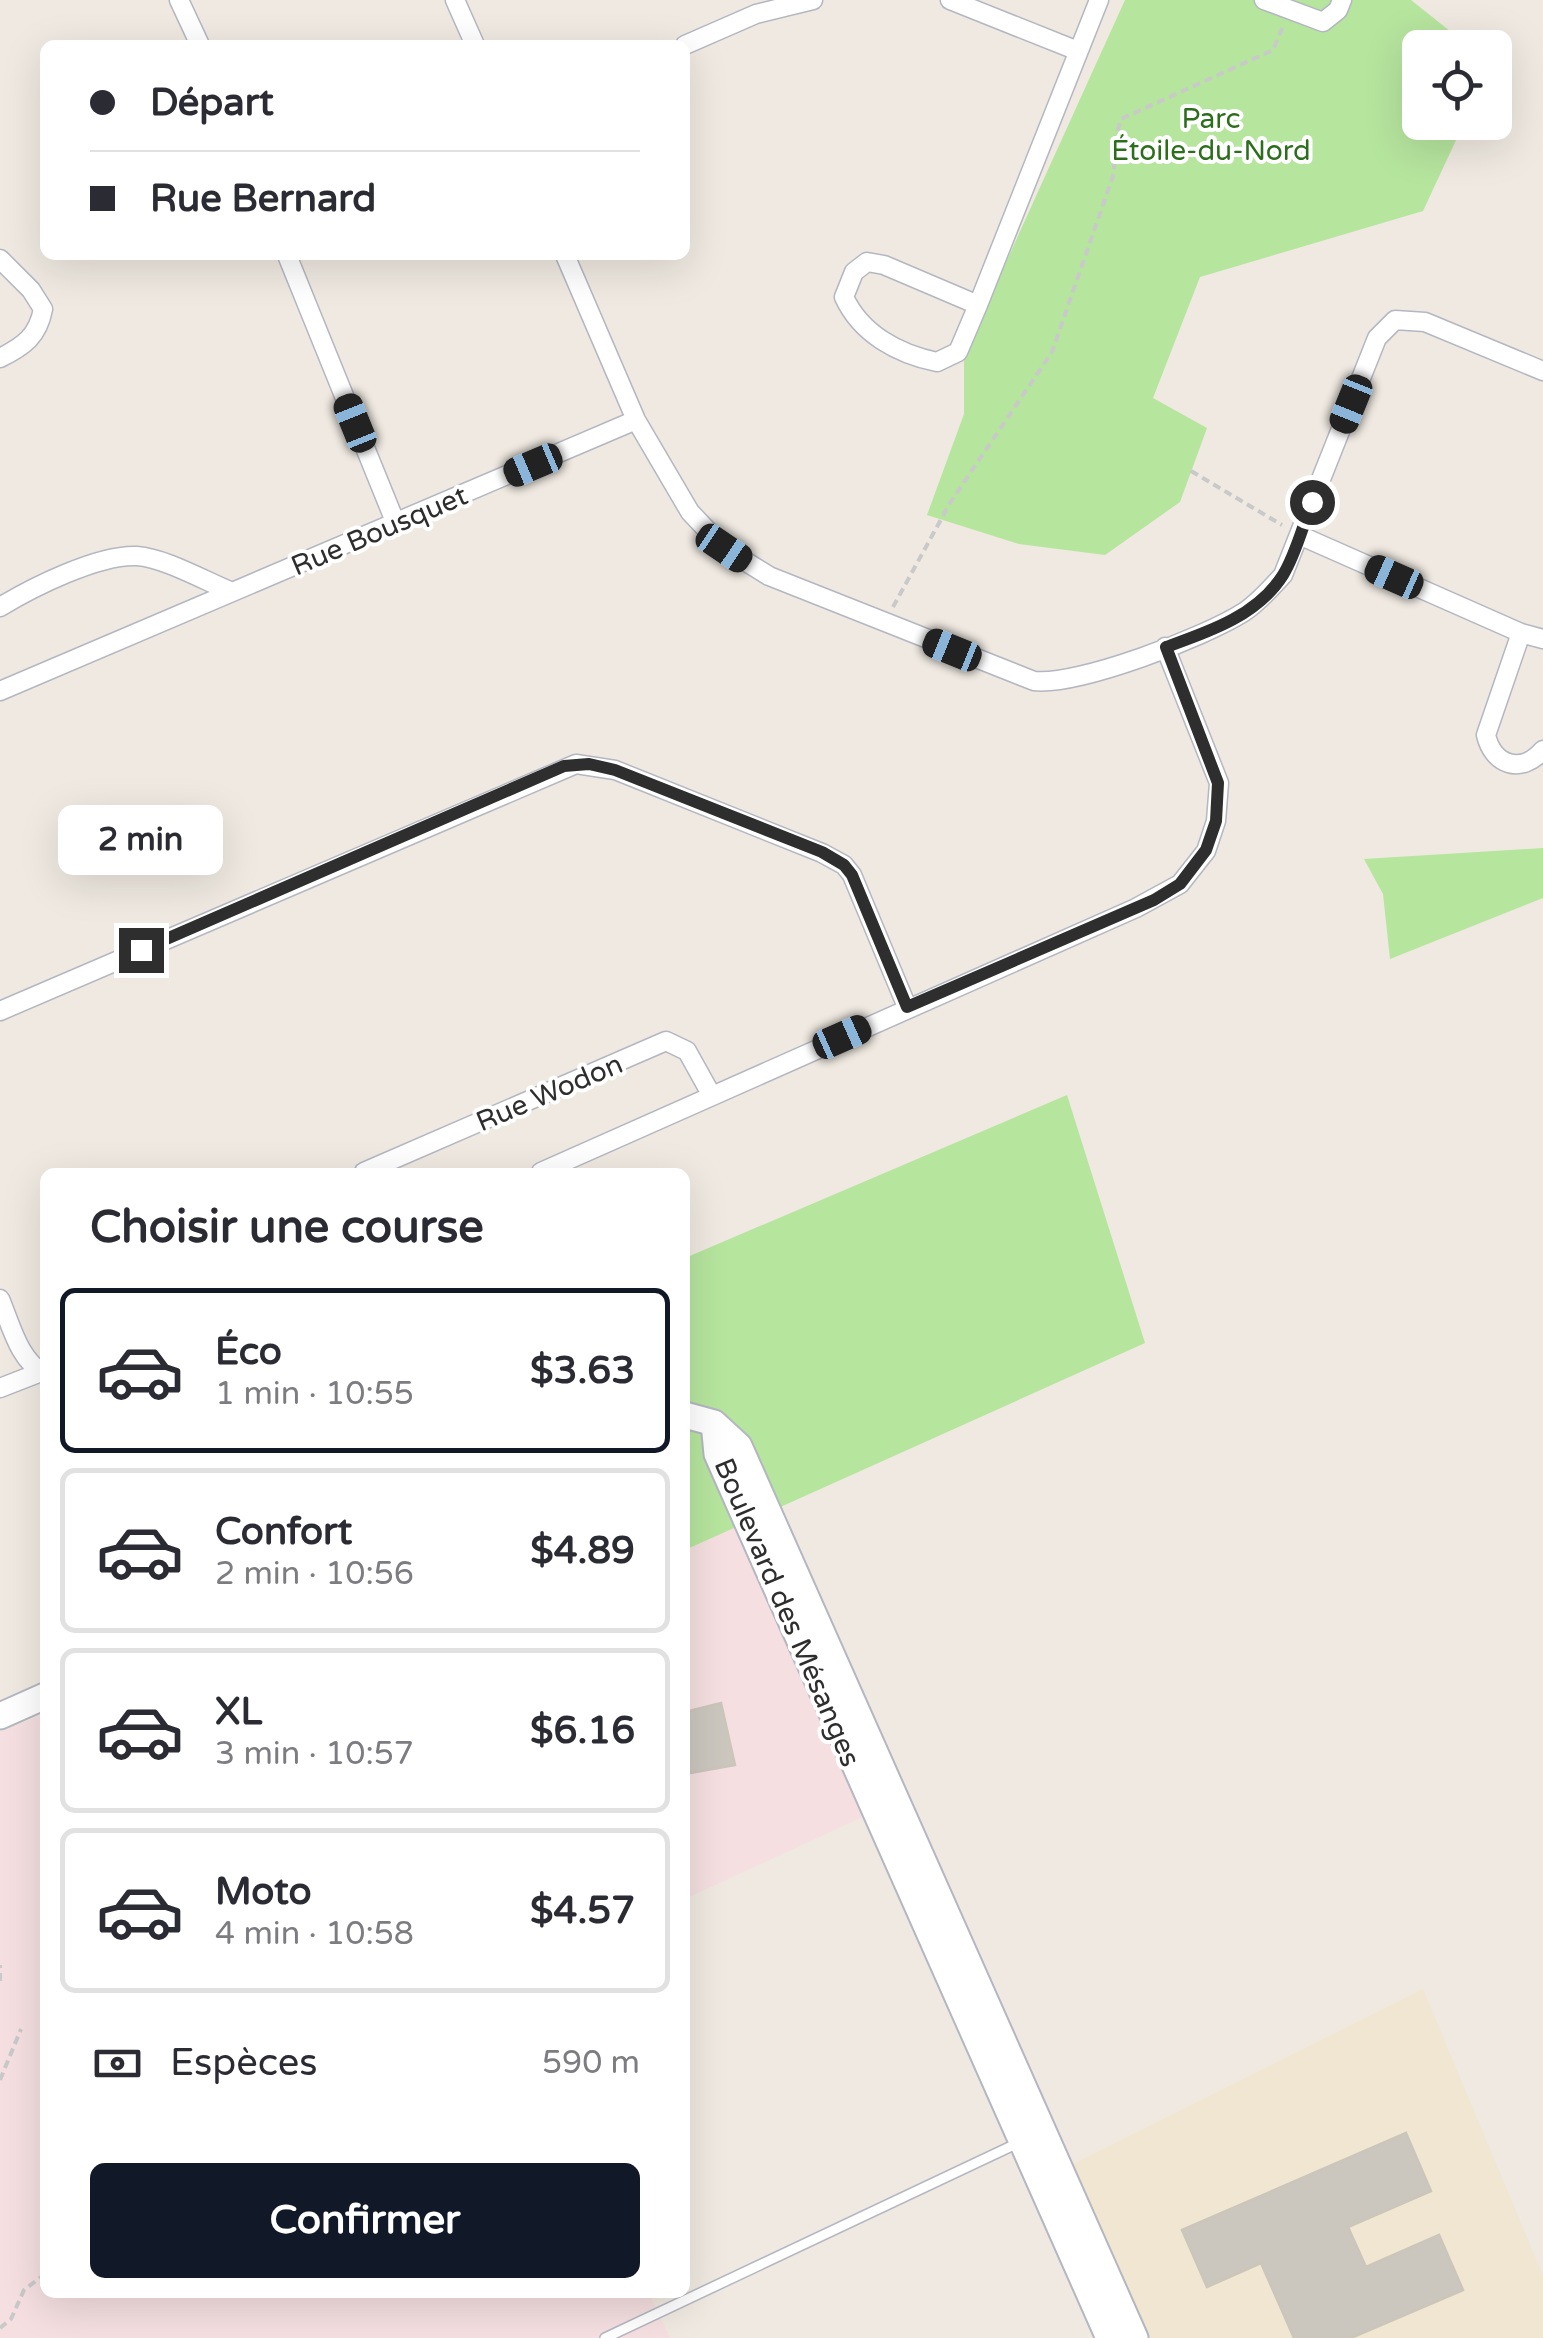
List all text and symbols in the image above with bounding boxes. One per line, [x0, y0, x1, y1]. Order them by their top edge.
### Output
map controls [1402, 30, 1512, 140]
button: locate [1402, 30, 1512, 140]
text: Départ [150, 80, 274, 126]
park label: Parc Étoile-du-Nord [1111, 102, 1311, 168]
text: Rue Bernard [150, 176, 376, 222]
car [1326, 371, 1376, 437]
car [330, 390, 380, 456]
car [500, 439, 566, 491]
street label: Rue Bousquet [286, 478, 473, 583]
route start [1290, 480, 1335, 525]
car [691, 519, 757, 577]
car [1360, 551, 1428, 603]
car [919, 625, 985, 675]
callout: 2 min [58, 805, 224, 875]
text: 2 min [98, 821, 183, 859]
route end [119, 928, 164, 973]
car [808, 1011, 876, 1063]
street label: Rue Wodon [471, 1047, 628, 1139]
text: Choisir une course [90, 1201, 484, 1255]
icon: car [95, 1326, 185, 1416]
text: Éco [215, 1329, 282, 1375]
text: $3.63 [530, 1348, 635, 1394]
text: 1 min · 10:55 [215, 1375, 414, 1413]
street label: Boulevard des Mésanges [707, 1453, 868, 1772]
icon: car [95, 1506, 185, 1596]
text: Confort [215, 1509, 352, 1555]
text: $4.89 [530, 1528, 635, 1574]
text: 2 min · 10:56 [215, 1555, 414, 1593]
icon: car [95, 1686, 185, 1776]
text: XL [215, 1689, 262, 1735]
text: $6.16 [530, 1708, 635, 1754]
text: 3 min · 10:57 [215, 1735, 414, 1773]
icon: car [95, 1866, 185, 1956]
text: Moto [215, 1869, 311, 1915]
text: $4.57 [530, 1888, 635, 1934]
text: 4 min · 10:58 [215, 1915, 414, 1953]
icon: cash [90, 2036, 145, 2091]
text: Espèces [170, 2040, 318, 2086]
text: 590 m [542, 2044, 640, 2082]
button: Confirmer [90, 2163, 640, 2278]

